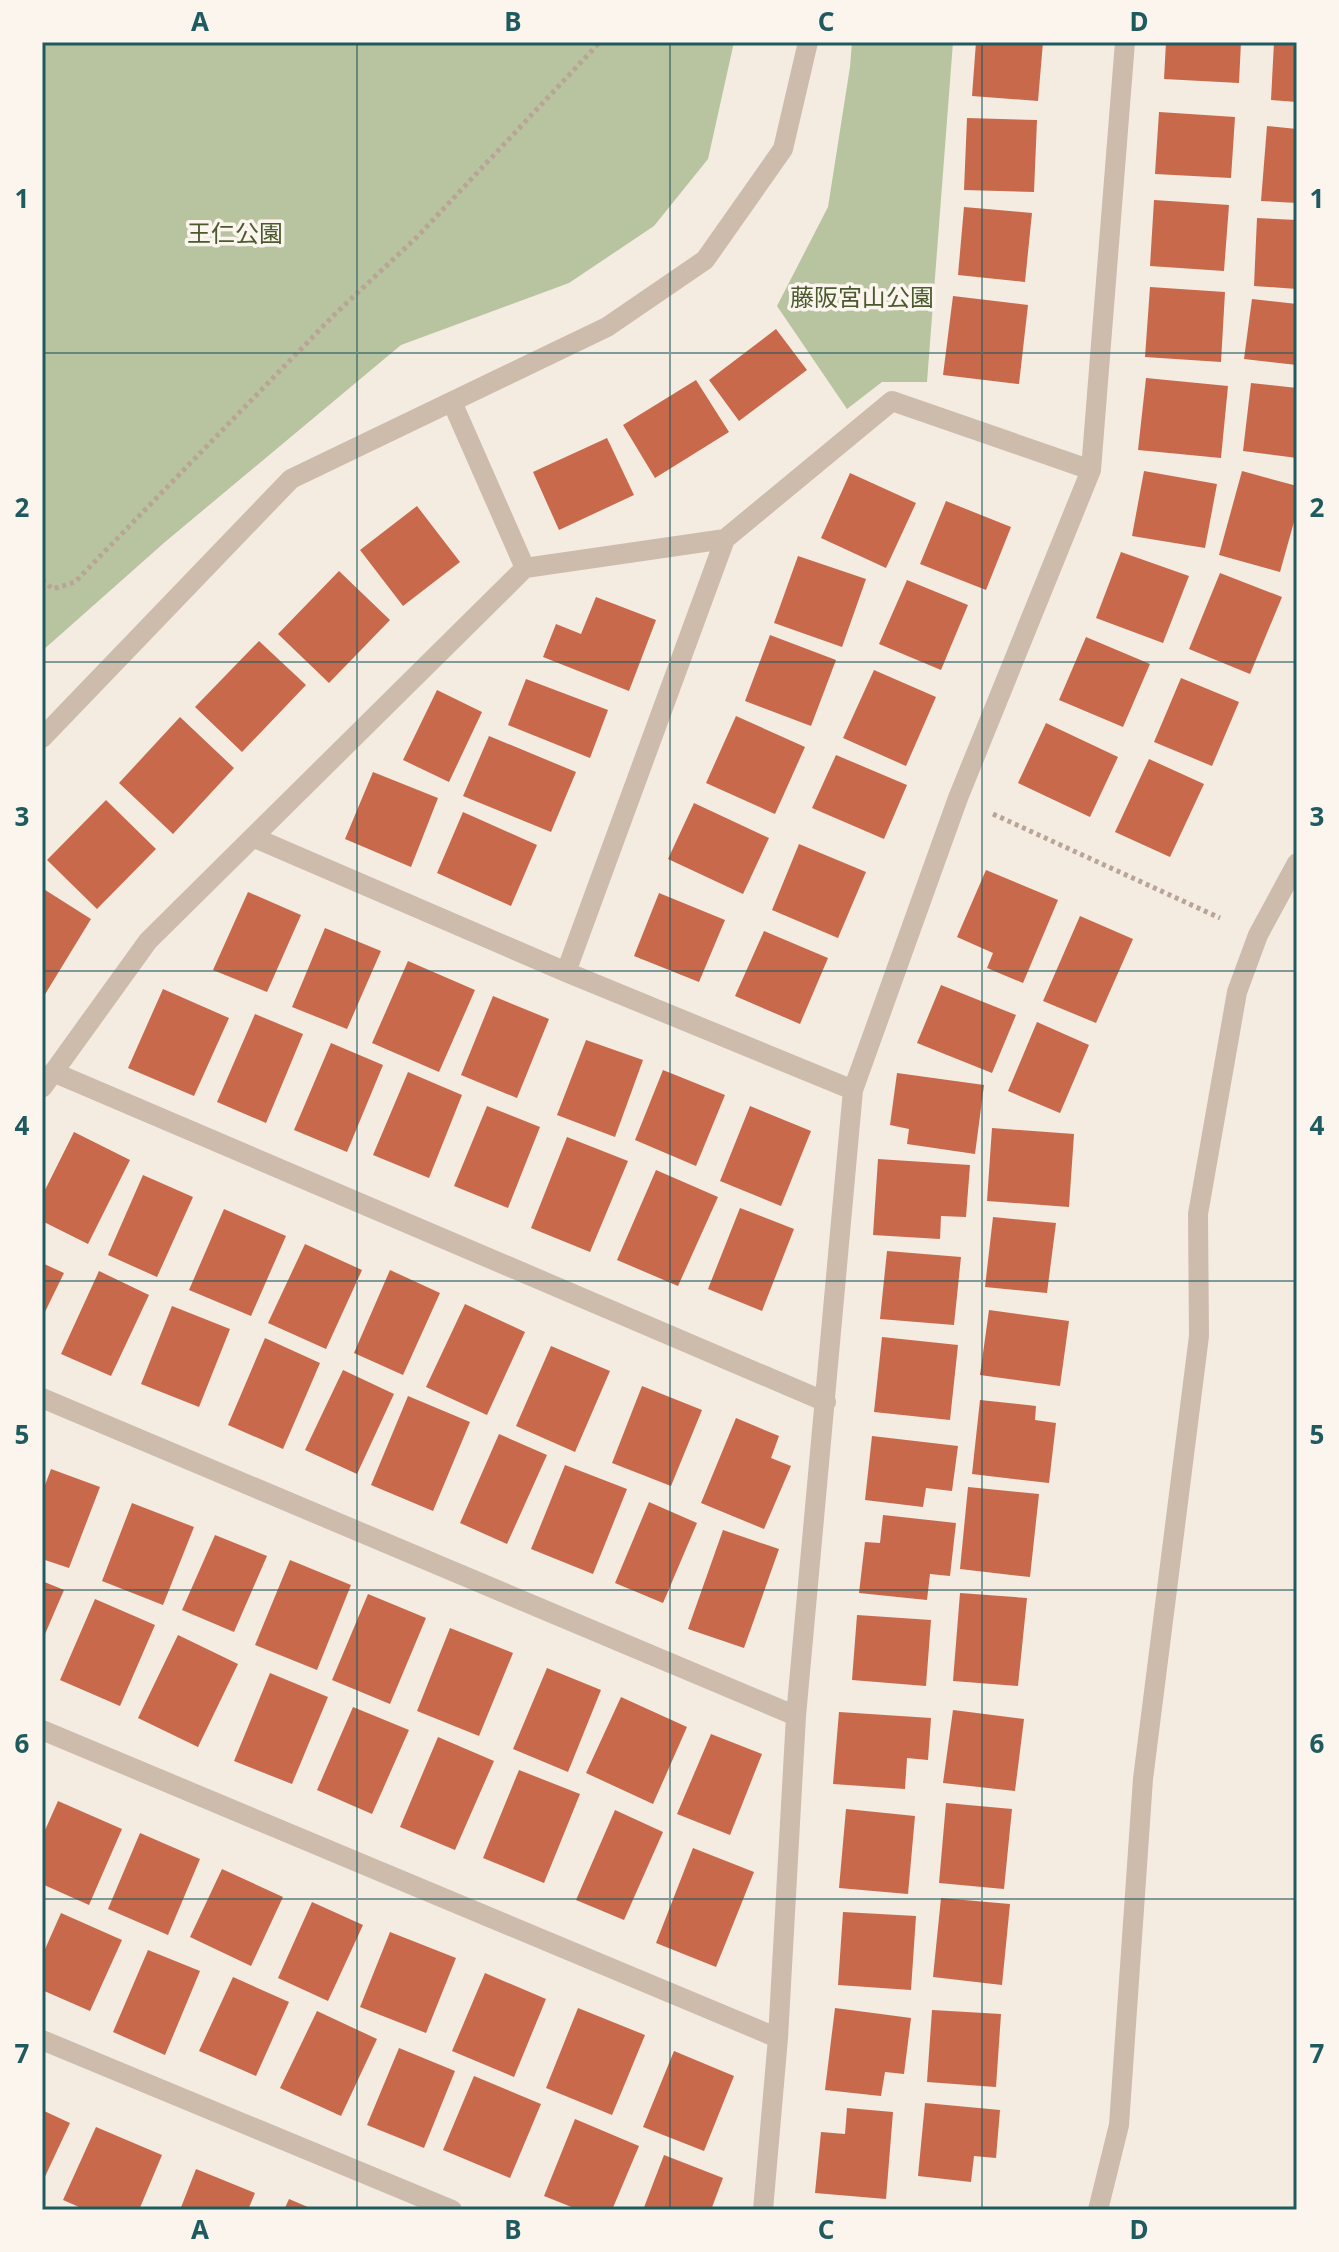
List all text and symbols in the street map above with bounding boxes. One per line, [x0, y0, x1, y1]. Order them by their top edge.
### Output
text: A [191, 3, 209, 39]
text: B [504, 3, 522, 39]
text: C [818, 3, 834, 39]
text: D [1129, 3, 1149, 39]
text: 1 [15, 180, 29, 216]
text: 1 [1310, 180, 1324, 216]
park label: 王仁公園 [187, 216, 283, 249]
park label: 藤阪宮山公園 [790, 280, 934, 313]
text: 2 [15, 489, 30, 525]
text: 2 [1310, 489, 1325, 525]
text: 3 [15, 798, 29, 834]
text: 3 [1310, 798, 1324, 834]
text: 4 [15, 1107, 30, 1143]
text: 4 [1310, 1107, 1325, 1143]
text: 5 [15, 1416, 29, 1452]
text: 5 [1310, 1416, 1324, 1452]
text: 6 [15, 1725, 30, 1761]
text: 6 [1310, 1725, 1325, 1761]
text: 7 [15, 2035, 30, 2071]
text: 7 [1310, 2035, 1325, 2071]
text: A [191, 2211, 209, 2247]
text: B [504, 2211, 522, 2247]
text: C [818, 2211, 834, 2247]
text: D [1129, 2211, 1149, 2247]

